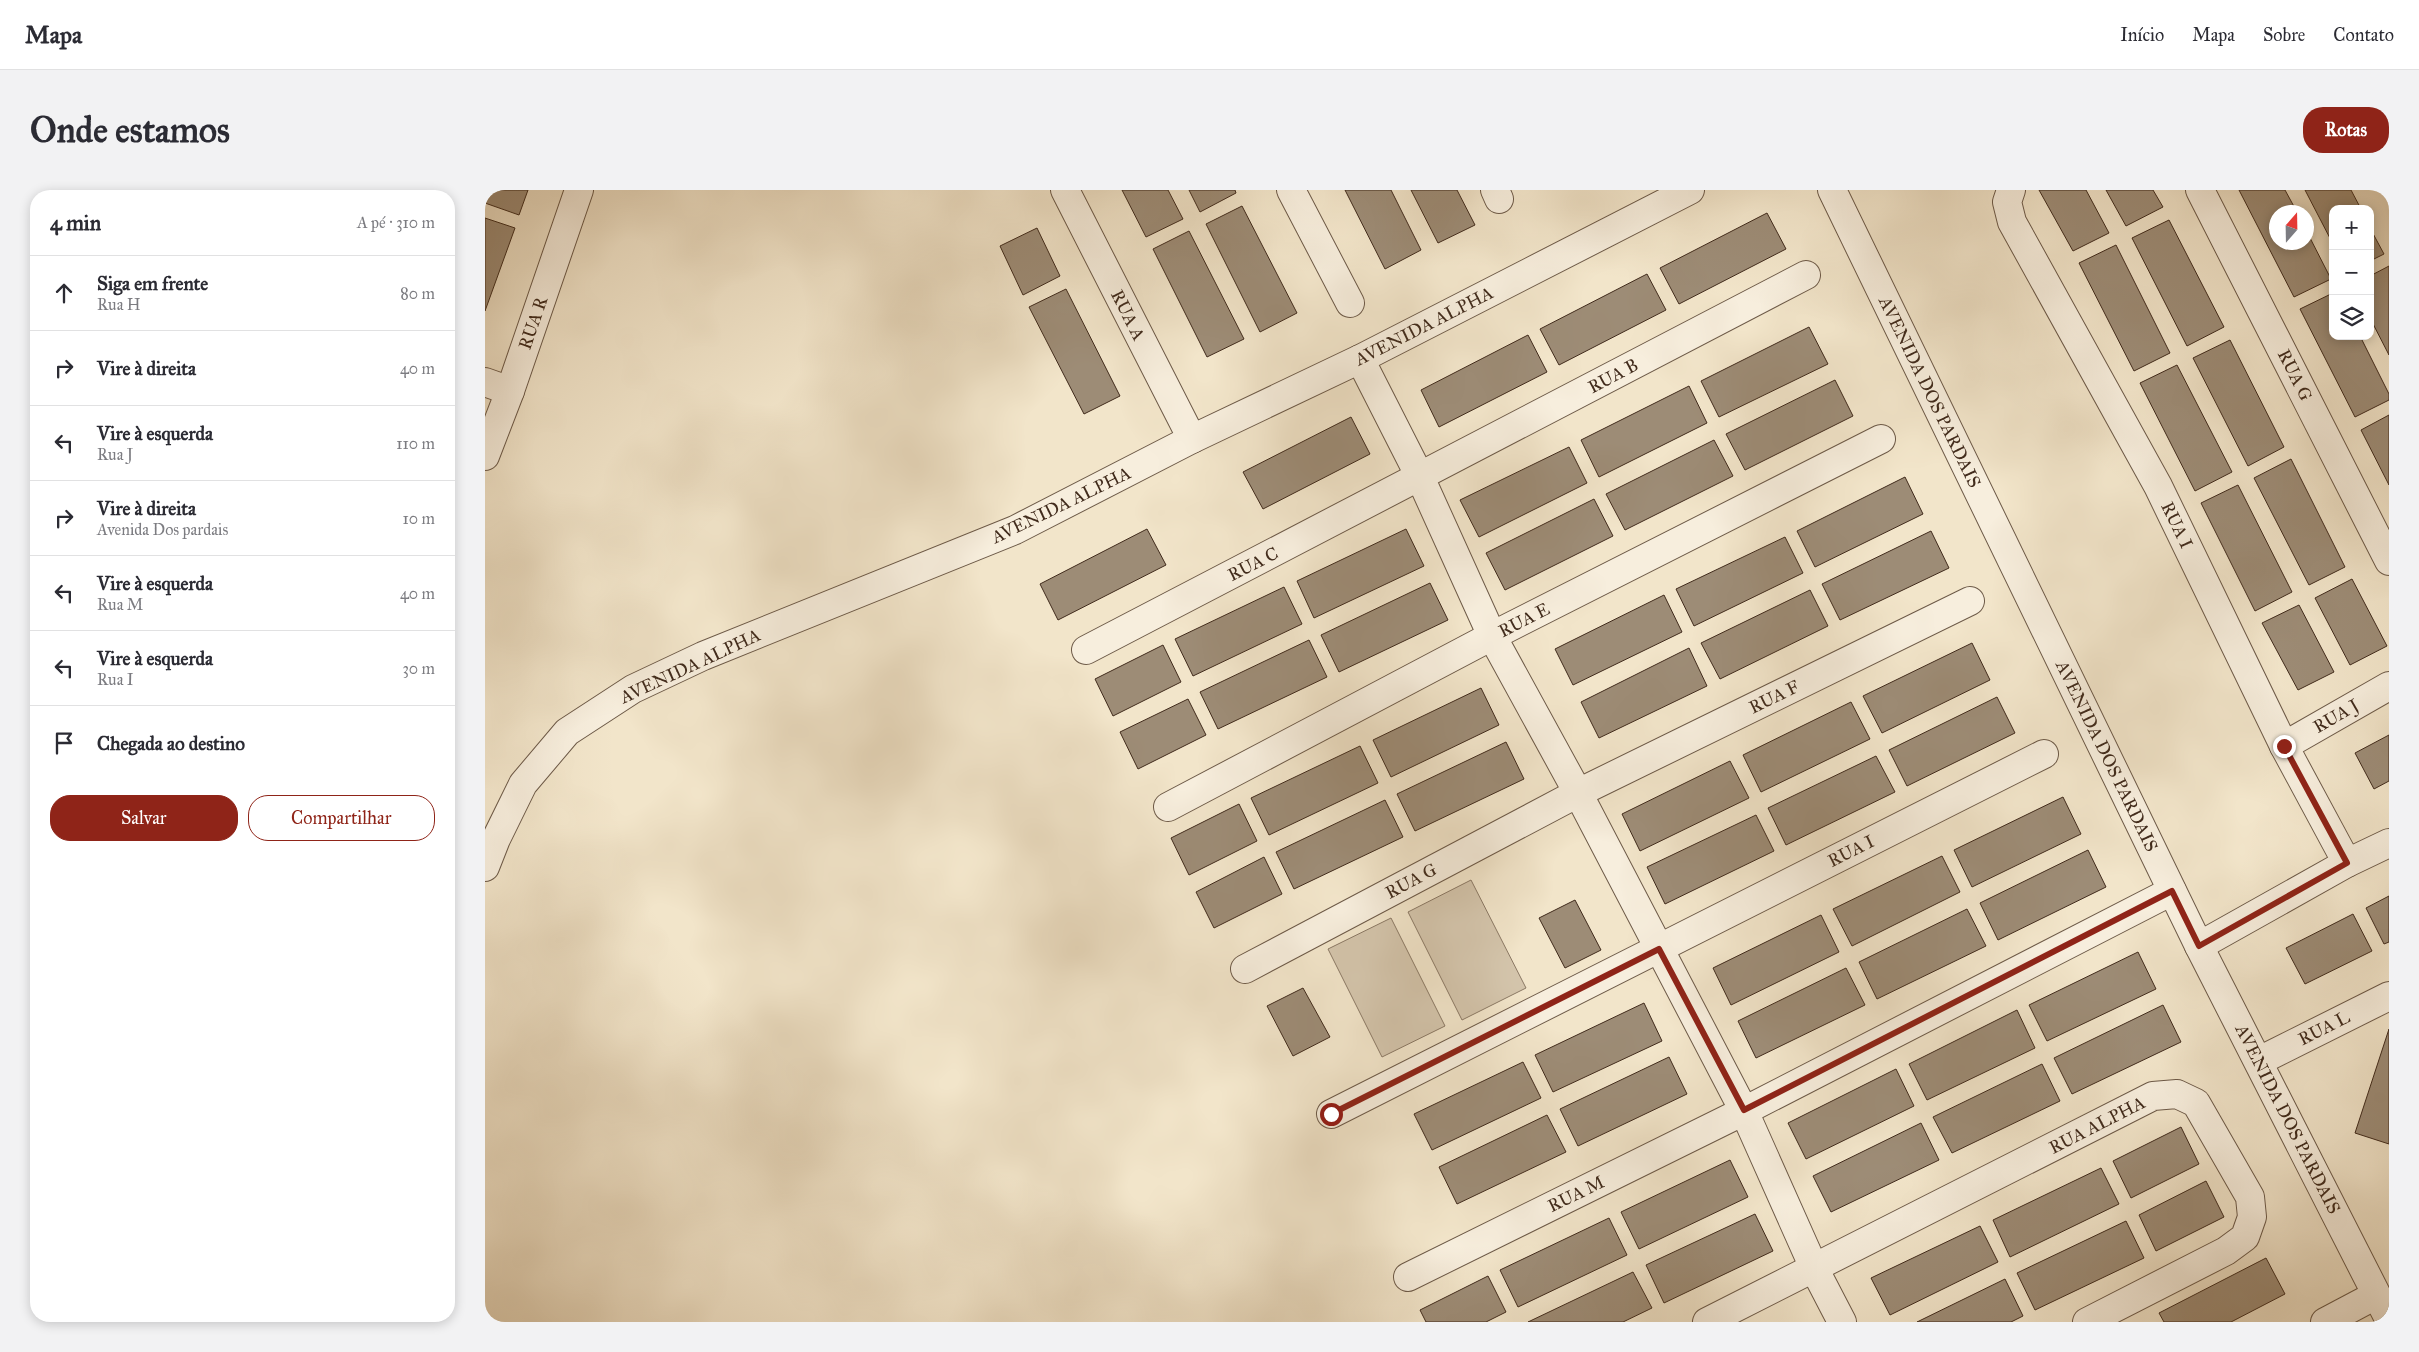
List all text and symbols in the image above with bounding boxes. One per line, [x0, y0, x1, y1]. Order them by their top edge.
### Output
text: Mapa [25, 20, 82, 50]
text: Início [2120, 24, 2164, 46]
text: Mapa [2192, 24, 2235, 46]
text: Sobre [2263, 24, 2305, 46]
text: Contato [2333, 24, 2394, 46]
button: Rotas [2303, 107, 2389, 153]
text: Onde estamos [30, 109, 230, 152]
north arrow [2269, 205, 2314, 250]
map controls [2329, 205, 2374, 340]
button: + [2329, 205, 2374, 250]
text: 4 min [50, 210, 101, 236]
text: A pé · 310 m [357, 213, 435, 232]
button: − [2329, 250, 2374, 295]
text: Siga em frente [97, 272, 208, 295]
icon: ahead [50, 279, 78, 307]
street label: AVENIDA ALPHA [1350, 282, 1497, 371]
text: 80 m [400, 284, 435, 303]
street label: RUA A [1106, 286, 1150, 344]
street label: RUA R [514, 292, 553, 352]
street label: AVENIDA DOS PARDAIS [1874, 292, 1986, 491]
text: Rua H [97, 295, 141, 314]
button: layers [2329, 295, 2374, 340]
street label: RUA G [2273, 346, 2317, 404]
icon: right [50, 354, 78, 382]
street label: RUA B [1584, 354, 1642, 398]
text: Vire à direita [97, 357, 196, 380]
text: 40 m [400, 359, 435, 378]
text: Vire à esquerda [97, 422, 213, 445]
icon: left [50, 429, 78, 457]
text: 110 m [396, 434, 435, 453]
text: Rua J [97, 445, 133, 464]
street label: AVENIDA ALPHA [987, 462, 1134, 549]
text: Vire à direita [97, 497, 196, 520]
street label: RUA I [2156, 498, 2198, 552]
icon: right [50, 504, 78, 532]
text: 10 m [403, 509, 435, 528]
text: Avenida Dos pardais [97, 520, 228, 539]
street label: RUA C [1224, 542, 1282, 586]
text: Vire à esquerda [97, 572, 213, 595]
icon: left [50, 579, 78, 607]
text: 40 m [400, 584, 435, 603]
text: Rua M [97, 595, 143, 614]
street label: RUA E [1495, 598, 1553, 642]
street label: AVENIDA ALPHA [615, 624, 764, 709]
text: Vire à esquerda [97, 647, 213, 670]
icon: left [50, 654, 78, 682]
street label: AVENIDA DOS PARDAIS [2051, 656, 2163, 855]
text: 30 m [402, 659, 435, 678]
text: Rua I [97, 670, 134, 689]
street label: RUA F [1745, 675, 1803, 719]
street label: RUA J [2309, 694, 2364, 739]
icon: arrive [50, 729, 78, 757]
text: Chegada ao destino [97, 732, 245, 755]
route end [2273, 735, 2296, 758]
button: Salvar [50, 795, 238, 841]
button: Compartilhar [248, 795, 435, 841]
street label: RUA I [1824, 830, 1878, 872]
street label: RUA G [1382, 858, 1440, 904]
street label: RUA L [2295, 1005, 2354, 1050]
street label: AVENIDA DOS PARDAIS [2230, 1020, 2345, 1217]
street label: RUA ALPHA [2045, 1091, 2149, 1159]
route start [1320, 1103, 1343, 1126]
street label: RUA M [1544, 1171, 1608, 1217]

